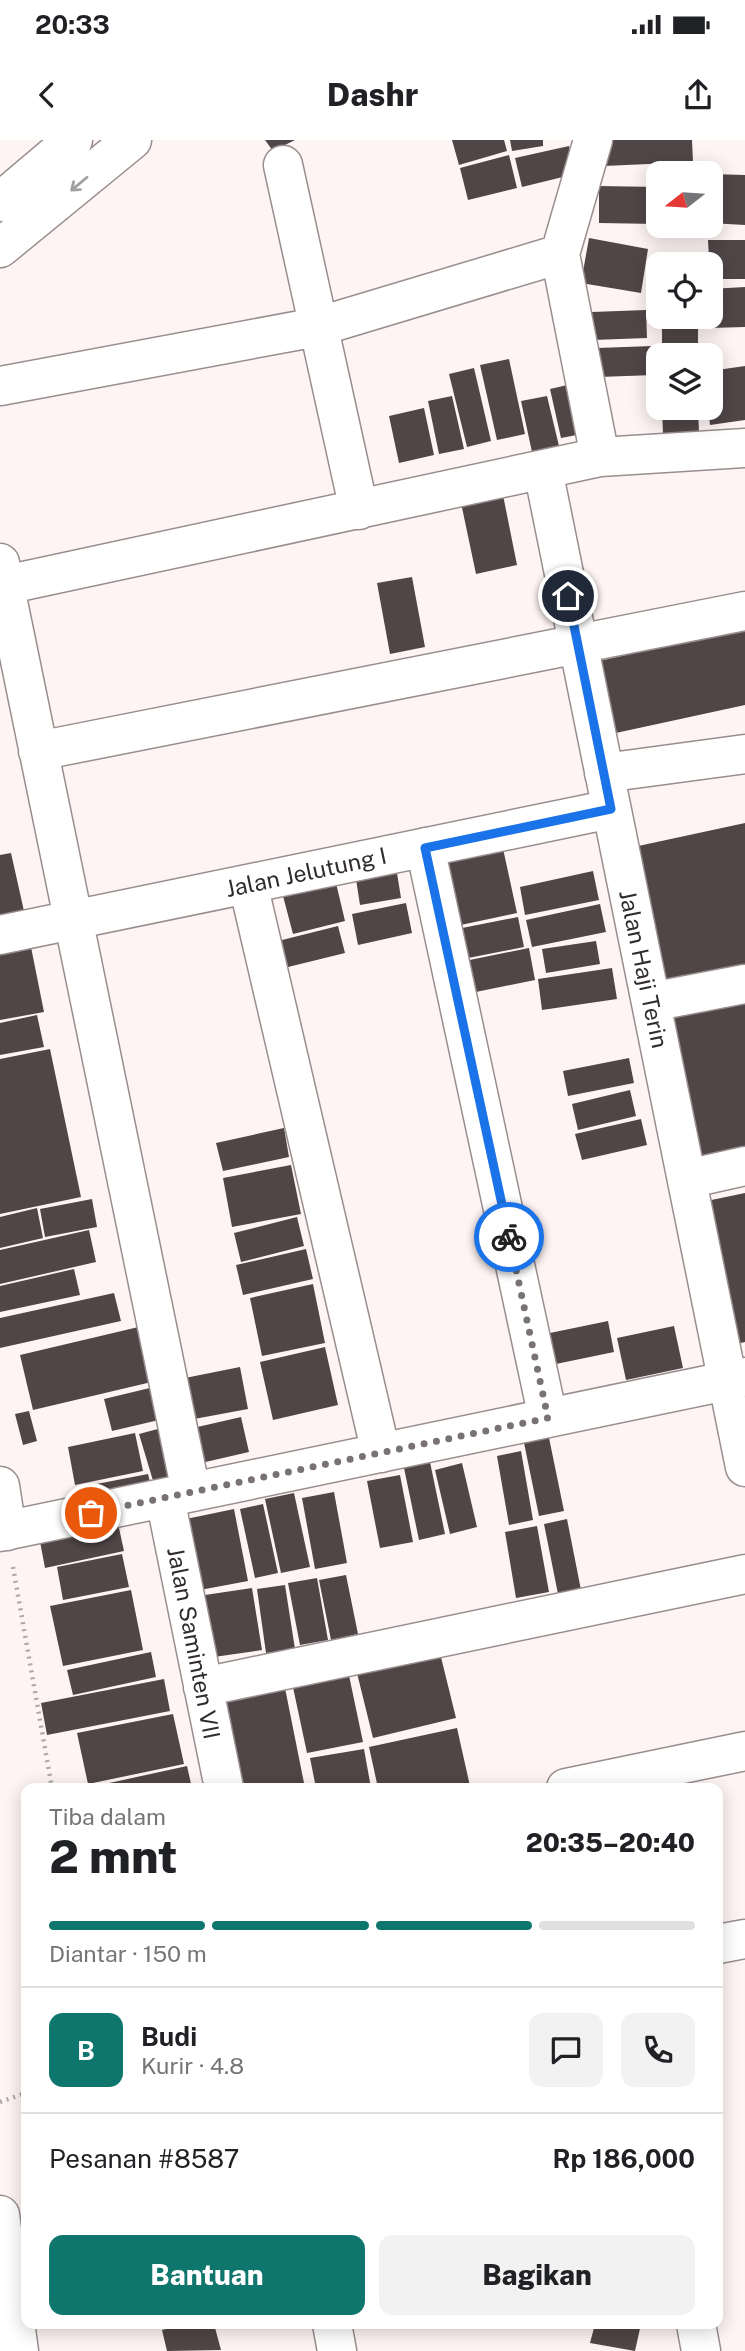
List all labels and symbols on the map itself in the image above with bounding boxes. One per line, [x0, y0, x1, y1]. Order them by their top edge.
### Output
north arrow [646, 161, 723, 238]
one-way arrow [71, 176, 89, 192]
pin [538, 566, 598, 626]
street label: Jalan Jelutung I [223, 842, 389, 902]
street label: Jalan Haji Terin [614, 887, 674, 1051]
courier [474, 1202, 544, 1272]
pin [61, 1483, 121, 1543]
street label: Jalan Saminten VII [162, 1545, 226, 1741]

